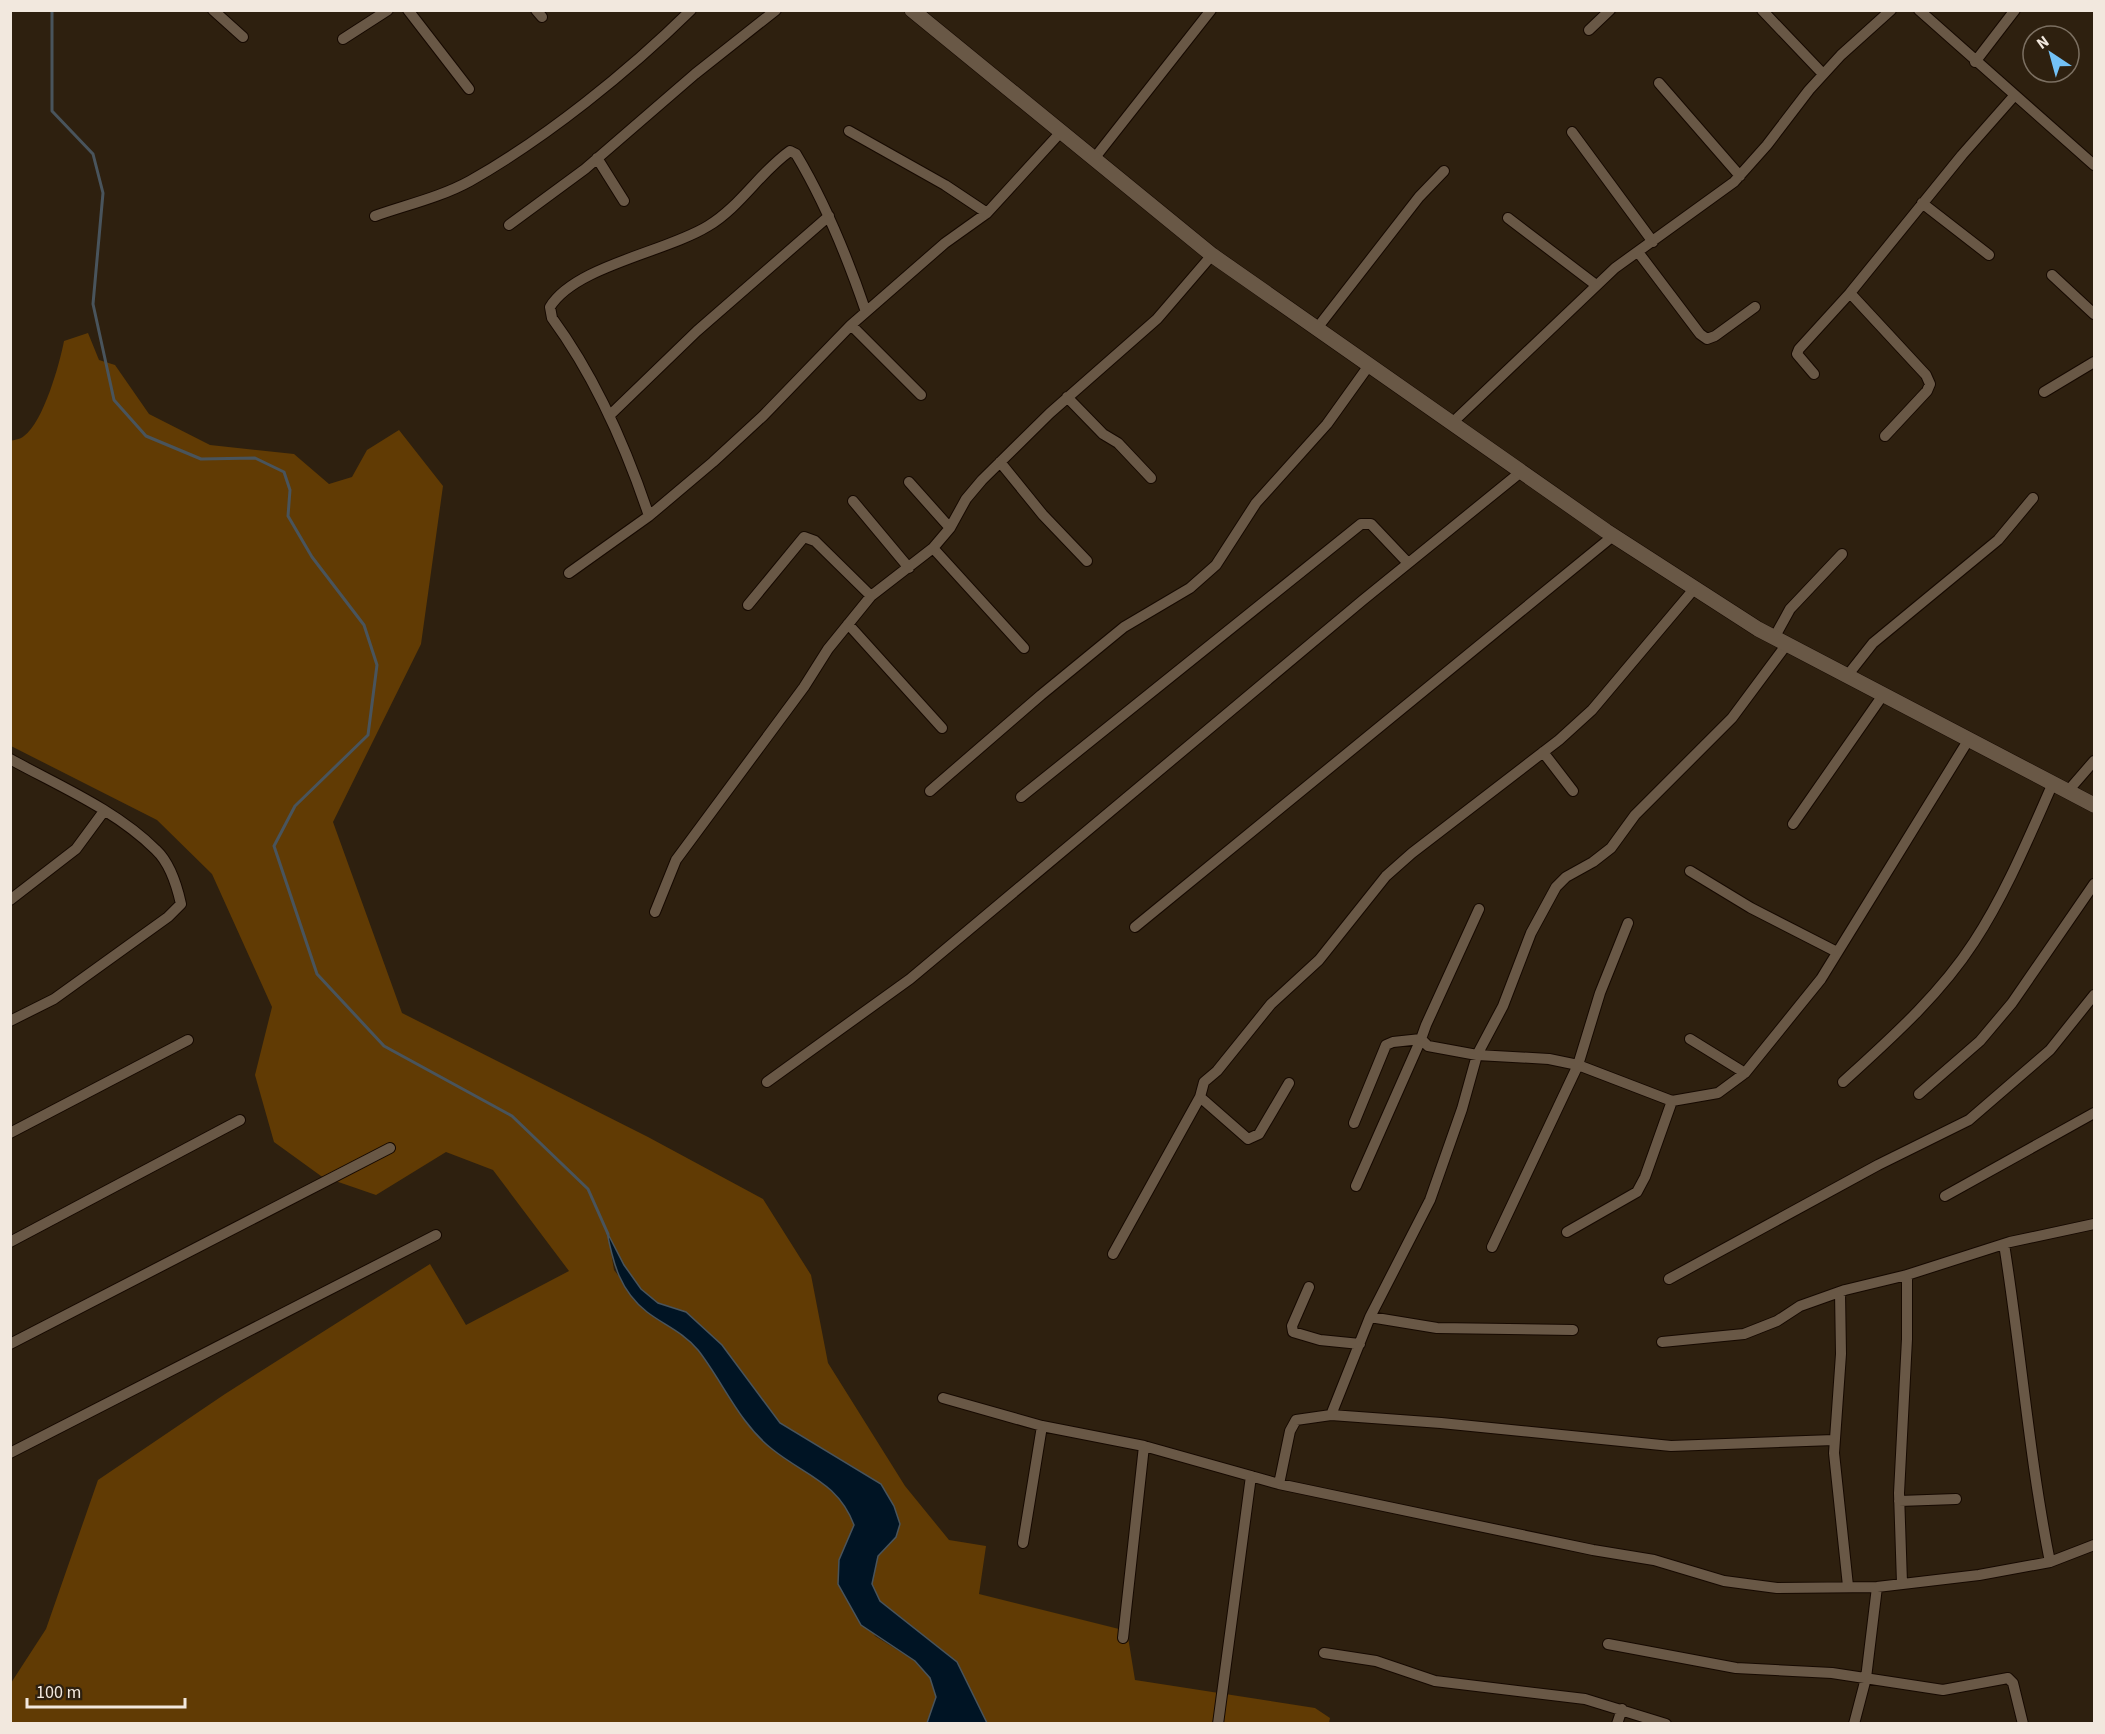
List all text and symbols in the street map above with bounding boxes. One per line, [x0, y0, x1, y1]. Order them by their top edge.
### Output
north arrow [2021, 24, 2081, 84]
text: N [2032, 31, 2054, 55]
scale bar [27, 1671, 184, 1709]
text: 100 m [36, 1680, 81, 1705]

